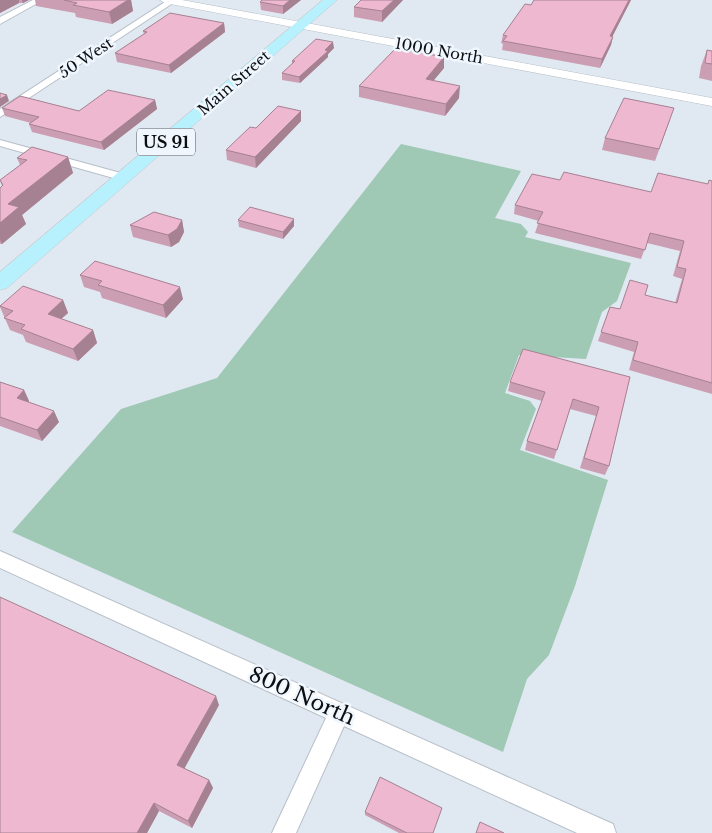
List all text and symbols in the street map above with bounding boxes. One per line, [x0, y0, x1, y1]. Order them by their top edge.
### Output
street label: 50 West [55, 33, 117, 82]
street label: 1000 North [394, 33, 485, 68]
street label: Main Street [194, 46, 274, 119]
road number: US 91 [137, 128, 195, 156]
street label: 800 North [245, 661, 359, 731]

